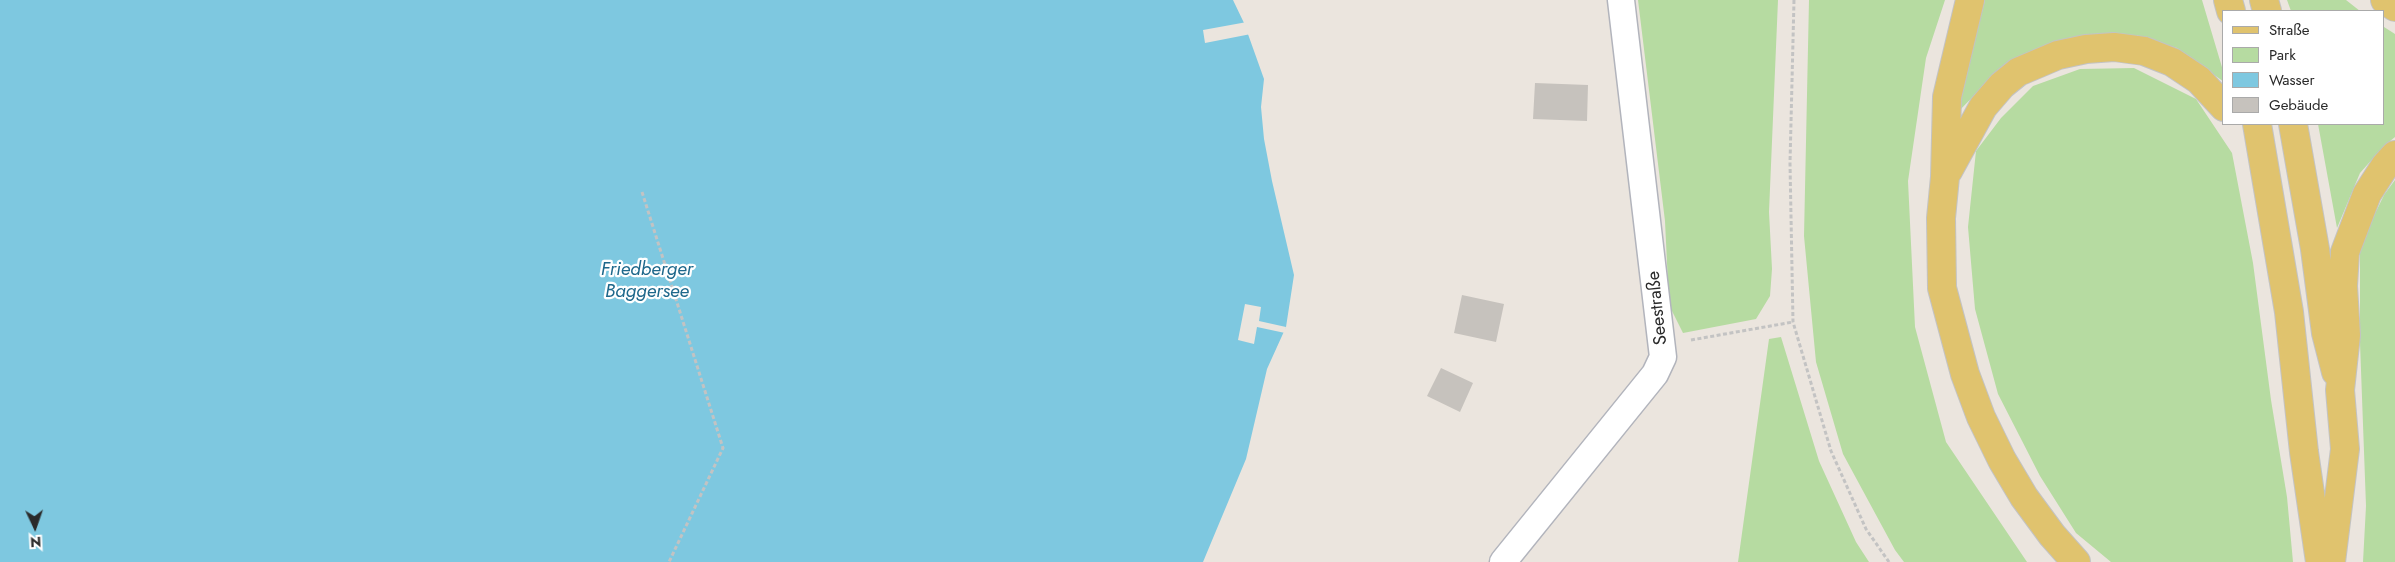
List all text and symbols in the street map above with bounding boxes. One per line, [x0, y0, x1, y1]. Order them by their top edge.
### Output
legend [2222, 10, 2385, 125]
text: Straße [2269, 19, 2309, 41]
text: Park [2269, 44, 2296, 66]
text: Wasser [2269, 69, 2315, 91]
text: Gebäude [2269, 94, 2328, 116]
water label: Friedberger Baggersee [601, 259, 693, 303]
street label: Seestraße [1643, 270, 1673, 346]
north arrow [10, 502, 60, 552]
text: N [30, 532, 42, 552]

